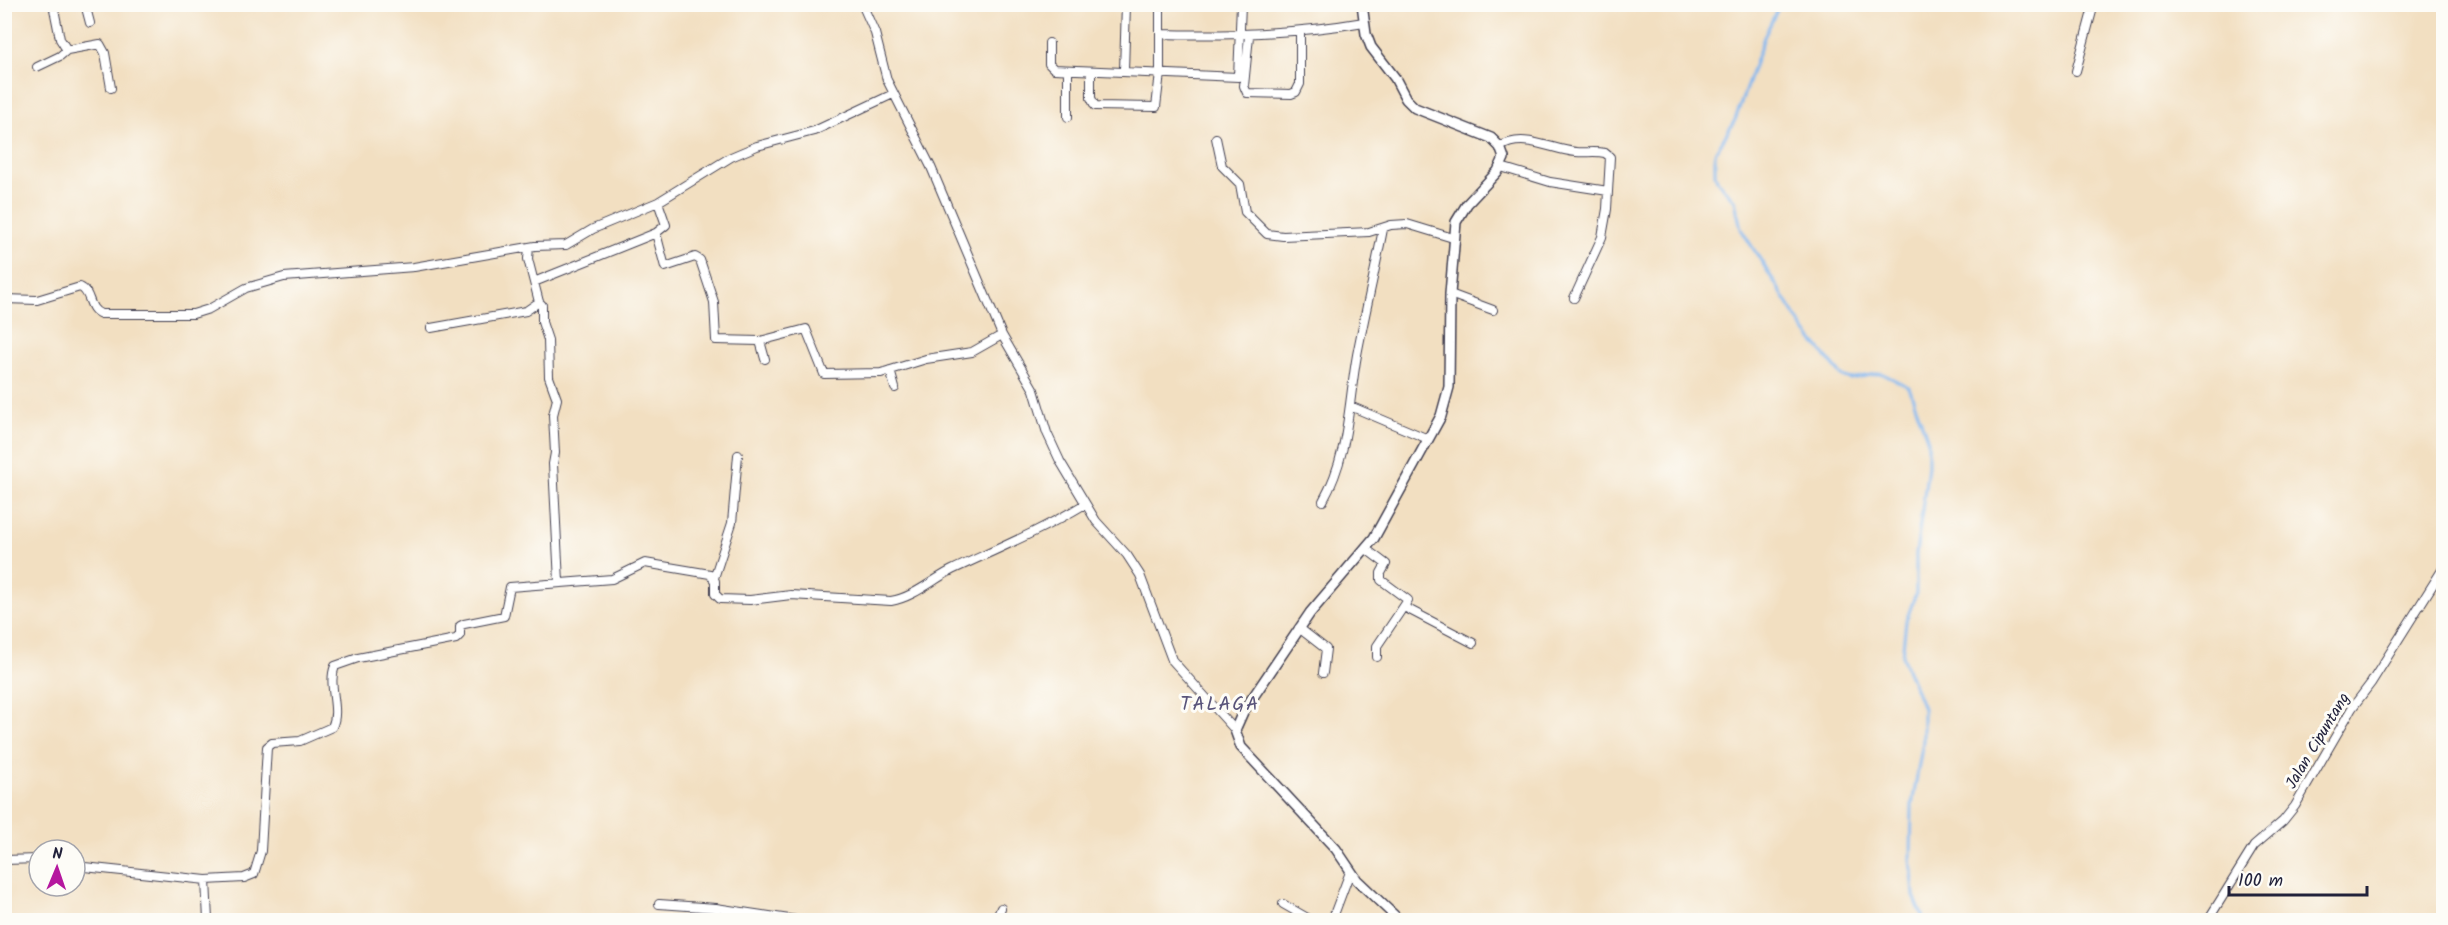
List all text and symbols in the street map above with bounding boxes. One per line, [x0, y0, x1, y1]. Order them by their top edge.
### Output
street label: Jalan Cipuntang [2279, 688, 2357, 794]
district label: TALAGA [1180, 689, 1260, 721]
north arrow [27, 838, 87, 898]
text: N [52, 842, 63, 867]
scale bar [2229, 859, 2367, 897]
text: 100 m [2238, 867, 2283, 896]

